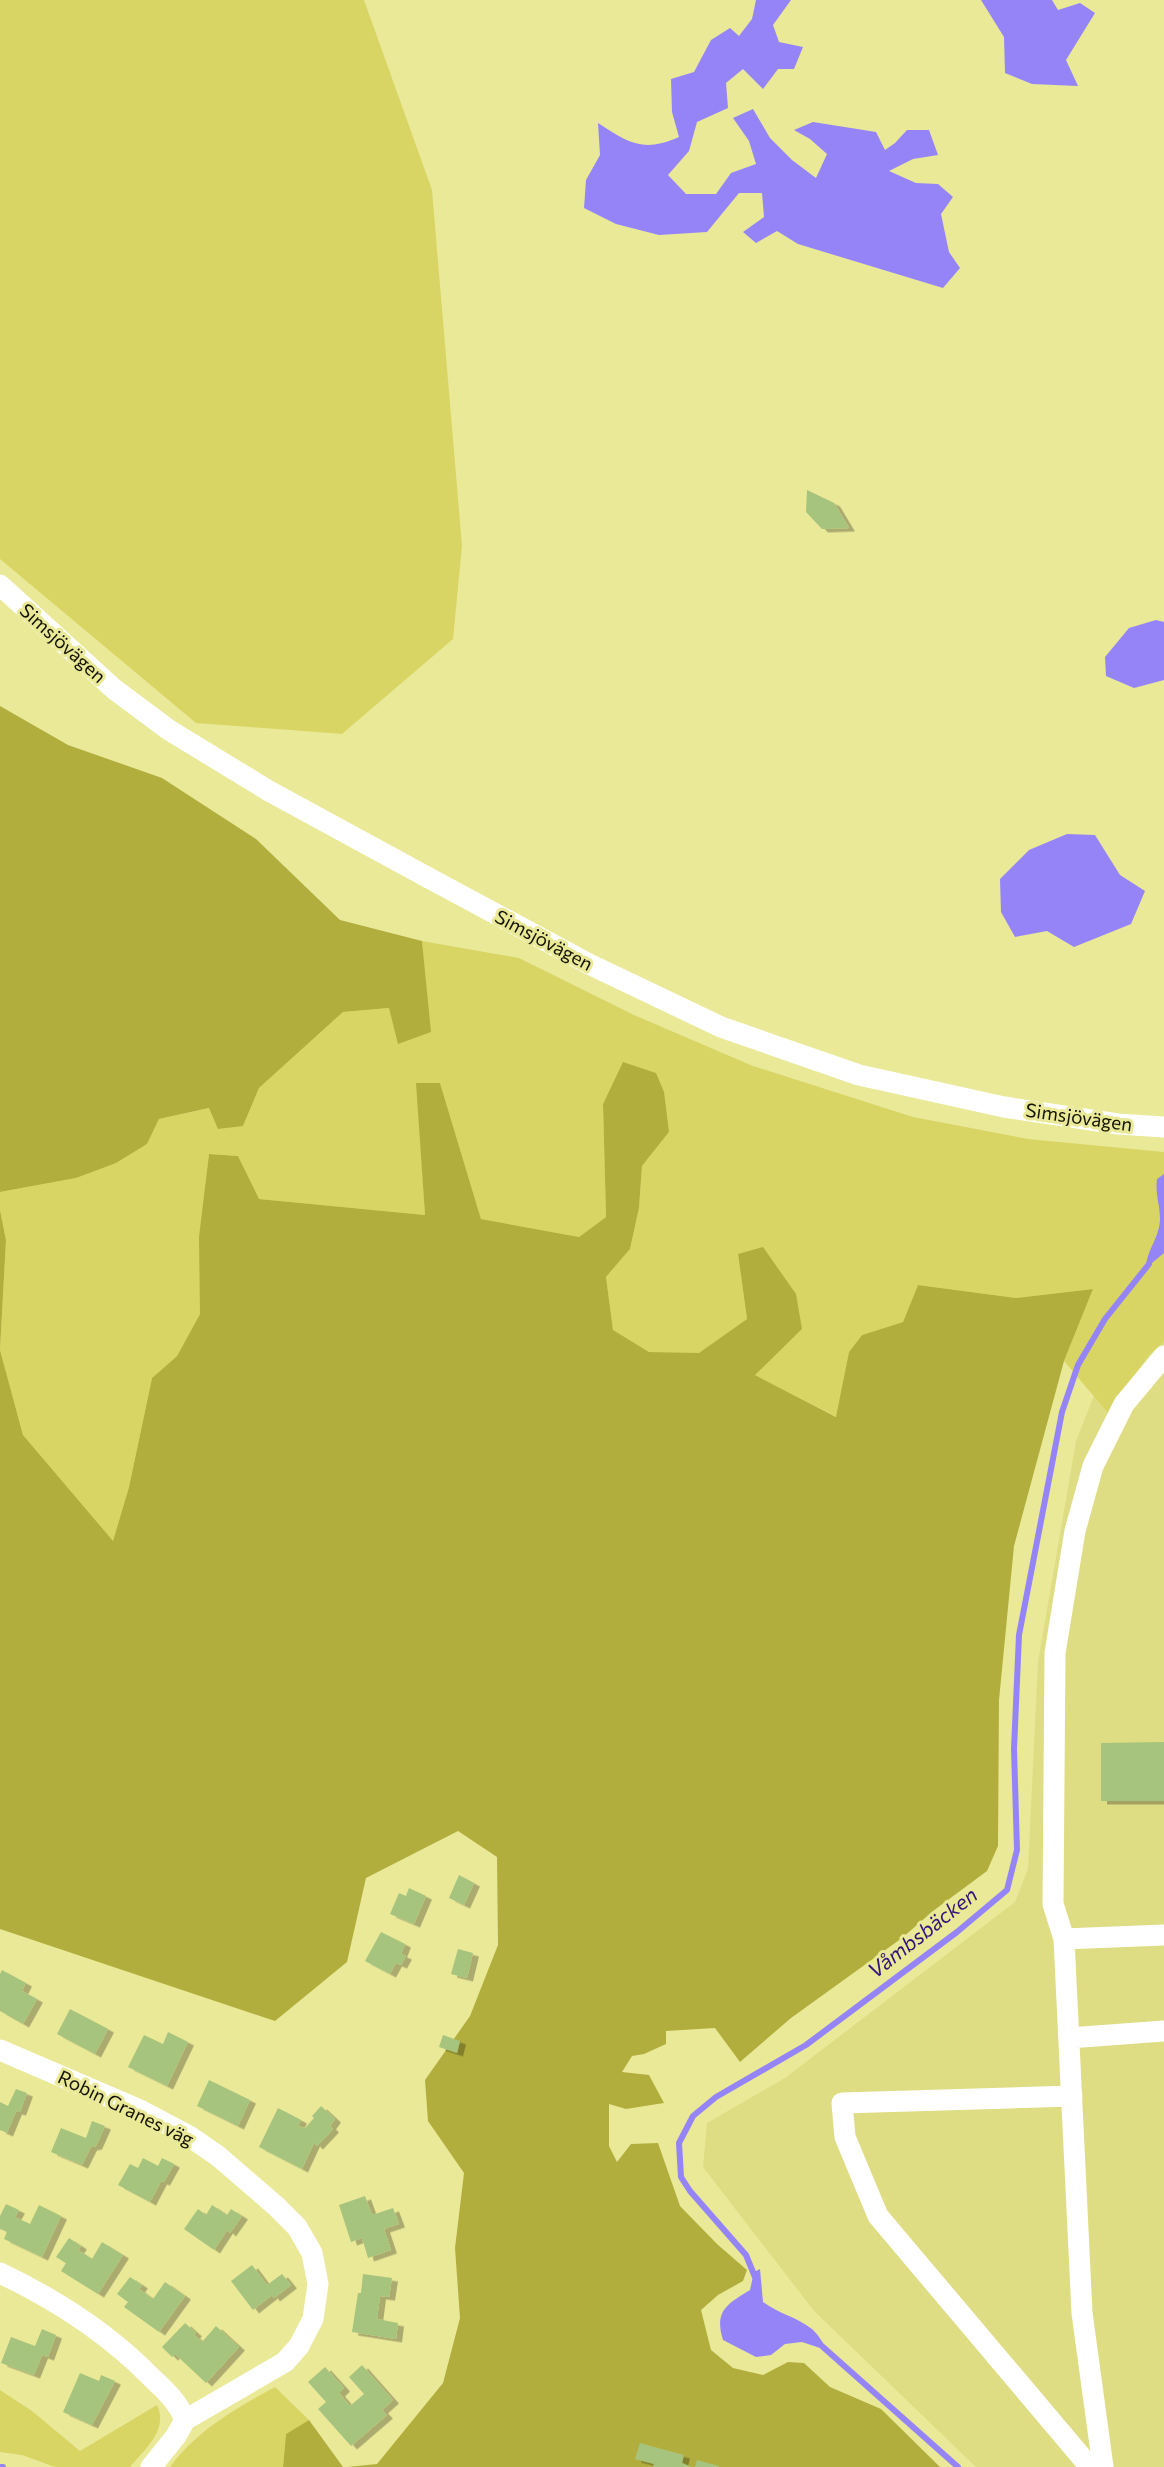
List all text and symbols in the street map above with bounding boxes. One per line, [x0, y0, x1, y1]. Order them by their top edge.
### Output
street label: Simsjövägen [16, 598, 111, 687]
street label: Simsjövägen [491, 904, 597, 975]
street label: Simsjövägen [1024, 1098, 1134, 1135]
water label: Våmbsbäcken [862, 1881, 982, 1982]
street label: Robin Granes väg [55, 2065, 198, 2150]

